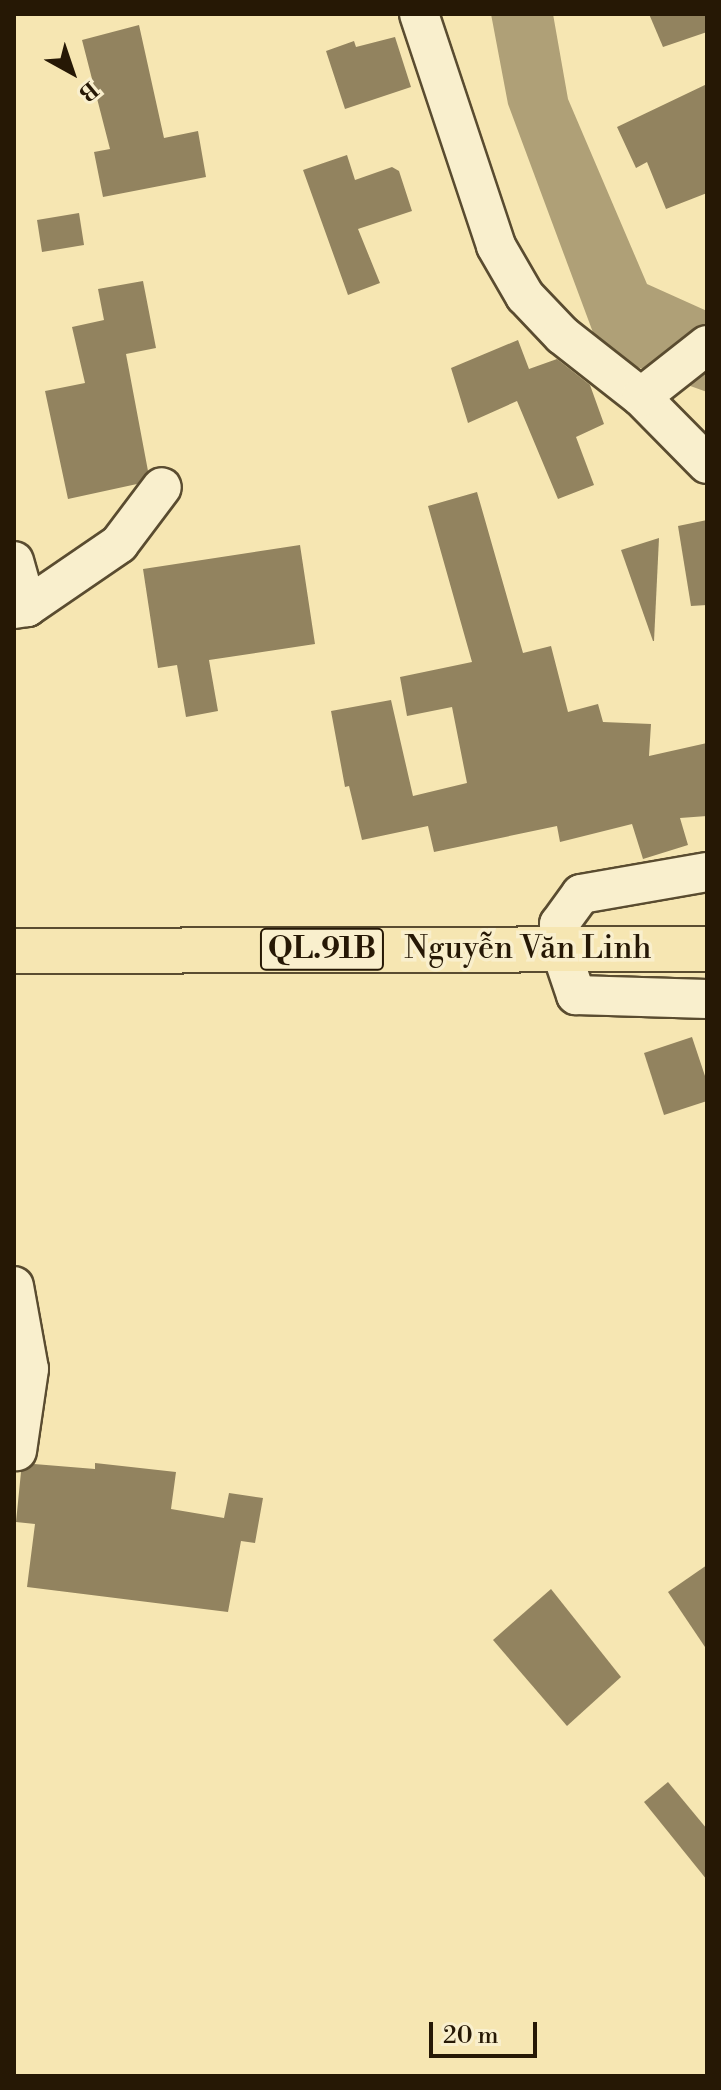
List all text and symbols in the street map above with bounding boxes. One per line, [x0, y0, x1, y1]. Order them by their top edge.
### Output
north arrow [32, 32, 112, 112]
text: B [73, 75, 103, 106]
road number: QL.91B [258, 923, 386, 975]
street label: Nguyễn Văn Linh [404, 929, 652, 967]
scale bar [433, 2006, 541, 2056]
text: 20 m [443, 2021, 499, 2051]

